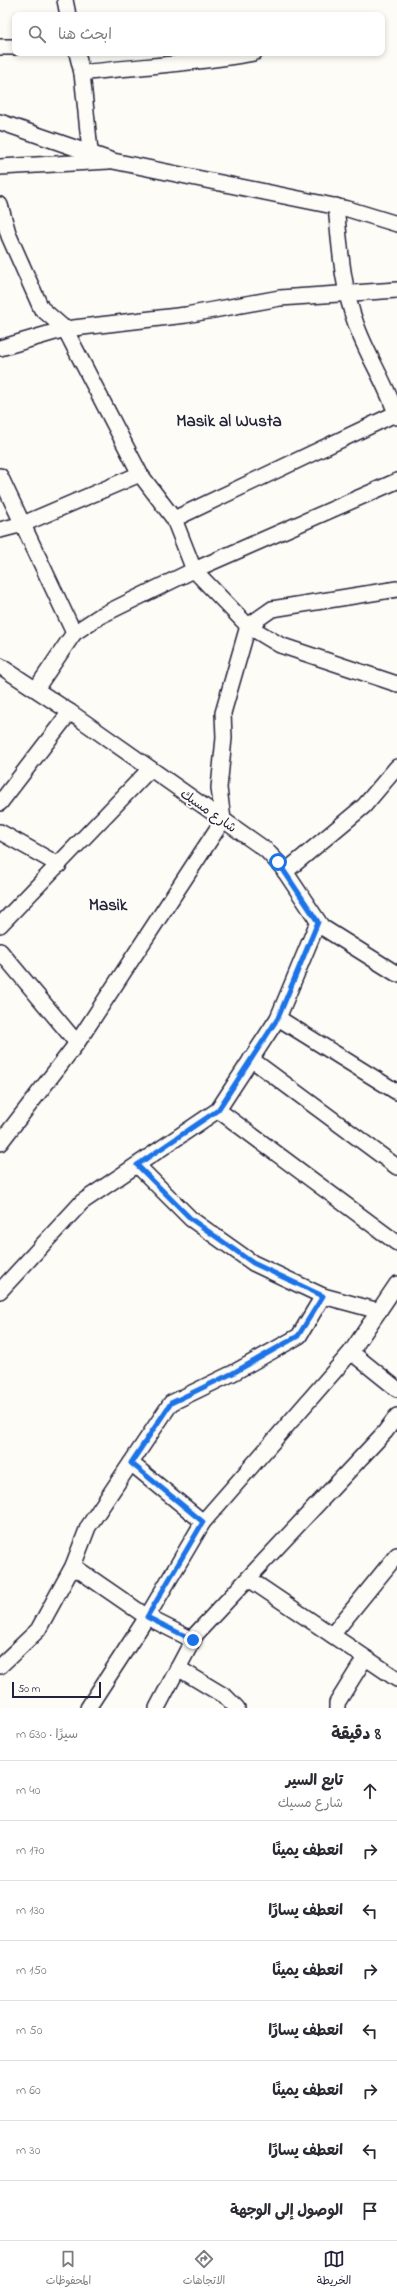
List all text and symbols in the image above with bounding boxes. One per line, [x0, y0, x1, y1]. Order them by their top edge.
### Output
search box [12, 12, 385, 56]
icon: search [26, 23, 48, 45]
text: ابحث هنا [58, 24, 112, 46]
district label: Masik al Wusta [176, 409, 282, 434]
street label: شارع مسيك [176, 785, 240, 838]
route start [269, 853, 287, 871]
district label: Masik [89, 893, 128, 918]
route end [184, 1631, 202, 1649]
scale bar [12, 1680, 101, 1699]
text: 50 m [18, 1681, 40, 1697]
text: 8 دقيقة [331, 1722, 381, 1747]
text: سيرًا · 630 m [16, 1725, 78, 1744]
text: تابع السير [286, 1770, 343, 1792]
icon: ahead [359, 1780, 381, 1802]
text: 40 m [16, 1781, 40, 1800]
text: شارع مسيك [278, 1794, 343, 1813]
text: انعطف يمينًا [272, 1840, 343, 1862]
icon: right [359, 1840, 381, 1862]
text: 170 m [16, 1841, 44, 1860]
text: انعطف يسارًا [268, 1900, 343, 1922]
icon: left [359, 1900, 381, 1922]
text: 130 m [16, 1901, 44, 1920]
text: انعطف يمينًا [272, 1960, 343, 1982]
icon: right [359, 1960, 381, 1982]
text: 150 m [16, 1961, 47, 1980]
text: انعطف يسارًا [268, 2020, 343, 2042]
icon: left [359, 2020, 381, 2042]
text: 50 m [16, 2021, 42, 2040]
text: انعطف يمينًا [272, 2080, 343, 2102]
icon: right [359, 2080, 381, 2102]
text: 60 m [16, 2081, 41, 2100]
text: انعطف يسارًا [268, 2140, 343, 2162]
icon: left [359, 2140, 381, 2162]
text: 30 m [16, 2141, 40, 2160]
text: الوصول إلى الوجهة [230, 2200, 343, 2222]
icon: arrive [359, 2200, 381, 2222]
tab: المحفوظات [46, 2248, 91, 2290]
tab: الاتجاهات [183, 2248, 225, 2290]
tab: الخريطة [317, 2248, 351, 2290]

